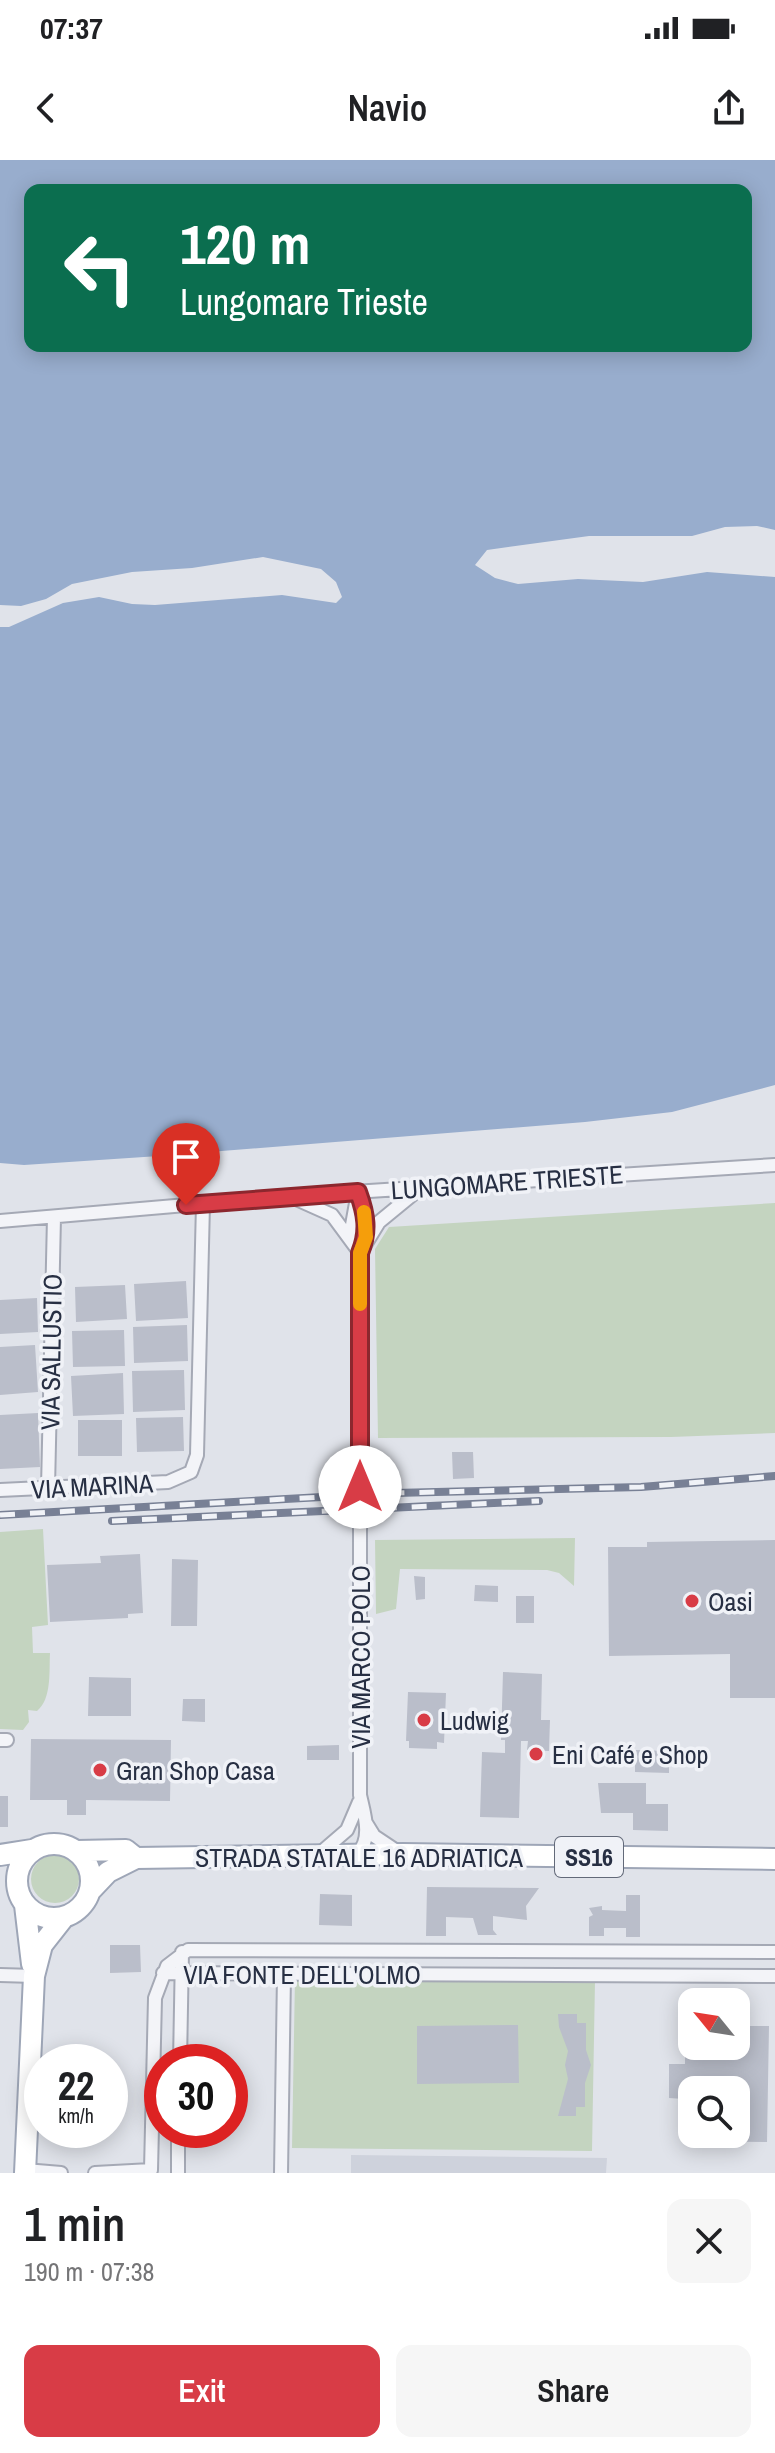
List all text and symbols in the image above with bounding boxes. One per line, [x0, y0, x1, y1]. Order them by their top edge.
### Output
text: 07:37 [40, 8, 103, 48]
text: Navio [348, 84, 427, 132]
icon: back [24, 86, 68, 130]
icon: share [707, 86, 751, 130]
text: 120 m [180, 206, 310, 281]
icon: left [48, 216, 152, 320]
text: Lungomare Trieste [180, 278, 428, 326]
pin [152, 1123, 220, 1205]
icon: arrive [164, 1135, 208, 1179]
street label: LUNGOMARE TRIESTE [390, 1156, 624, 1208]
street label: VIA SALLUSTIO [32, 1273, 70, 1431]
position arrow [318, 1445, 402, 1529]
street label: VIA MARINA [30, 1465, 155, 1507]
street label: VIA MARCO POLO [343, 1565, 378, 1749]
place label: Oasi [708, 1584, 753, 1619]
marker: Oasi [683, 1592, 701, 1610]
place label: Ludwig [440, 1703, 509, 1738]
marker: Ludwig [415, 1711, 433, 1729]
place label: Eni Café e Shop [552, 1737, 708, 1772]
marker: Eni Café e Shop [527, 1745, 545, 1763]
place label: Gran Shop Casa [116, 1753, 275, 1788]
marker: Gran Shop Casa [91, 1761, 109, 1779]
road number: SS16 [555, 1837, 623, 1877]
street label: STRADA STATALE 16 ADRIATICA [195, 1840, 524, 1875]
street label: VIA FONTE DELL'OLMO [183, 1957, 421, 1992]
north arrow [678, 1988, 750, 2060]
map controls [678, 1988, 750, 2148]
speed limit sign: 30 [144, 2044, 248, 2148]
text: 22 [58, 2059, 94, 2112]
button: search [678, 2076, 750, 2148]
text: km/h [58, 2102, 94, 2129]
text: 1 min [24, 2191, 125, 2256]
button: close [667, 2199, 751, 2283]
text: 190 m · 07:38 [24, 2254, 154, 2289]
button: Exit [24, 2345, 380, 2437]
button: Share [396, 2345, 751, 2437]

